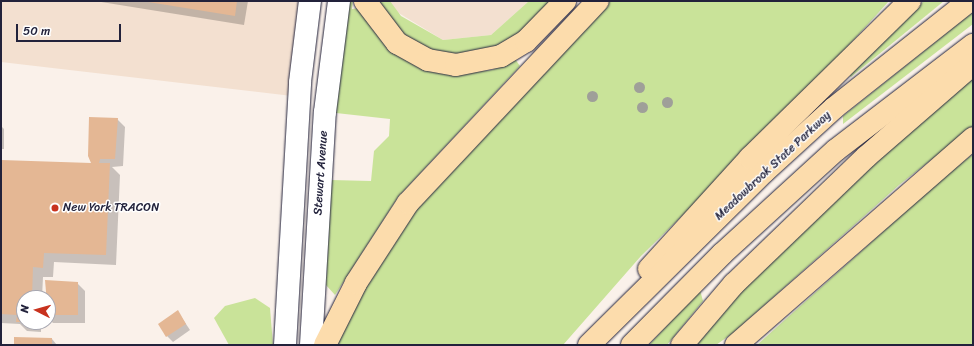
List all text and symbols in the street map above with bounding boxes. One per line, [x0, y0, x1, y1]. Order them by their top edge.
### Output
scale bar [18, 16, 123, 42]
text: 50 m [23, 20, 50, 42]
street label: Meadowbrook State Parkway [712, 108, 834, 224]
street label: Stewart Avenue [311, 130, 331, 216]
place label: New York TRACON [63, 201, 160, 215]
marker: New York TRACON [50, 203, 60, 213]
north arrow [16, 290, 56, 330]
text: N [15, 304, 34, 314]

